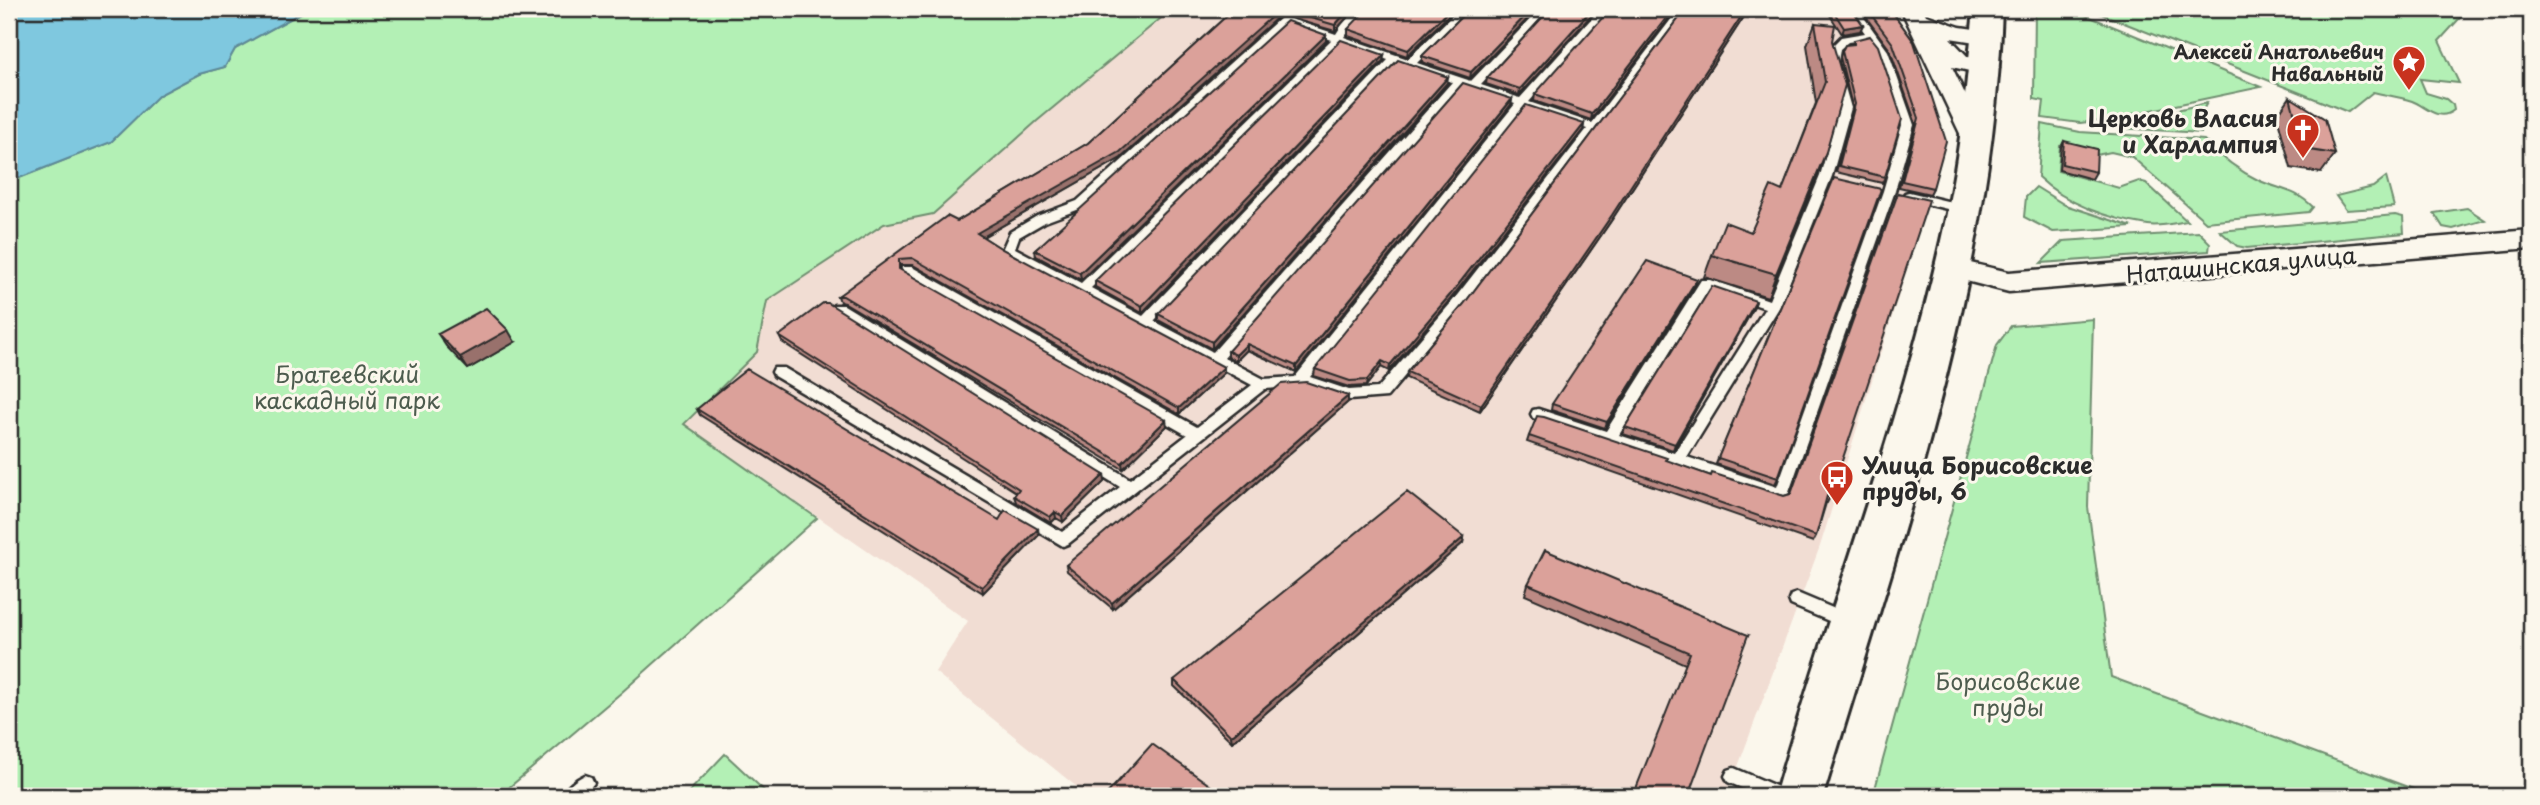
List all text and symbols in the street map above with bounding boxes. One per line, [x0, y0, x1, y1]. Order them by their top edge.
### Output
place label: Алексей Анатольевич Навальный [2174, 37, 2384, 87]
place icon: Алексей Анатольевич Навальный [2390, 43, 2428, 92]
place label: Церковь Власия и Харлампия [2088, 100, 2278, 161]
church icon: Церковь Власия и Харлампия [2284, 111, 2322, 160]
street label: Наташинская улица [2124, 236, 2358, 291]
park label: Братеевский каскадный парк [254, 356, 440, 417]
place label: Улица Борисовские пруды, 6 [1861, 447, 2093, 508]
bus stop icon: Улица Борисовские пруды, 6 [1818, 458, 1856, 507]
park label: Борисовские пруды [1936, 663, 2080, 724]

